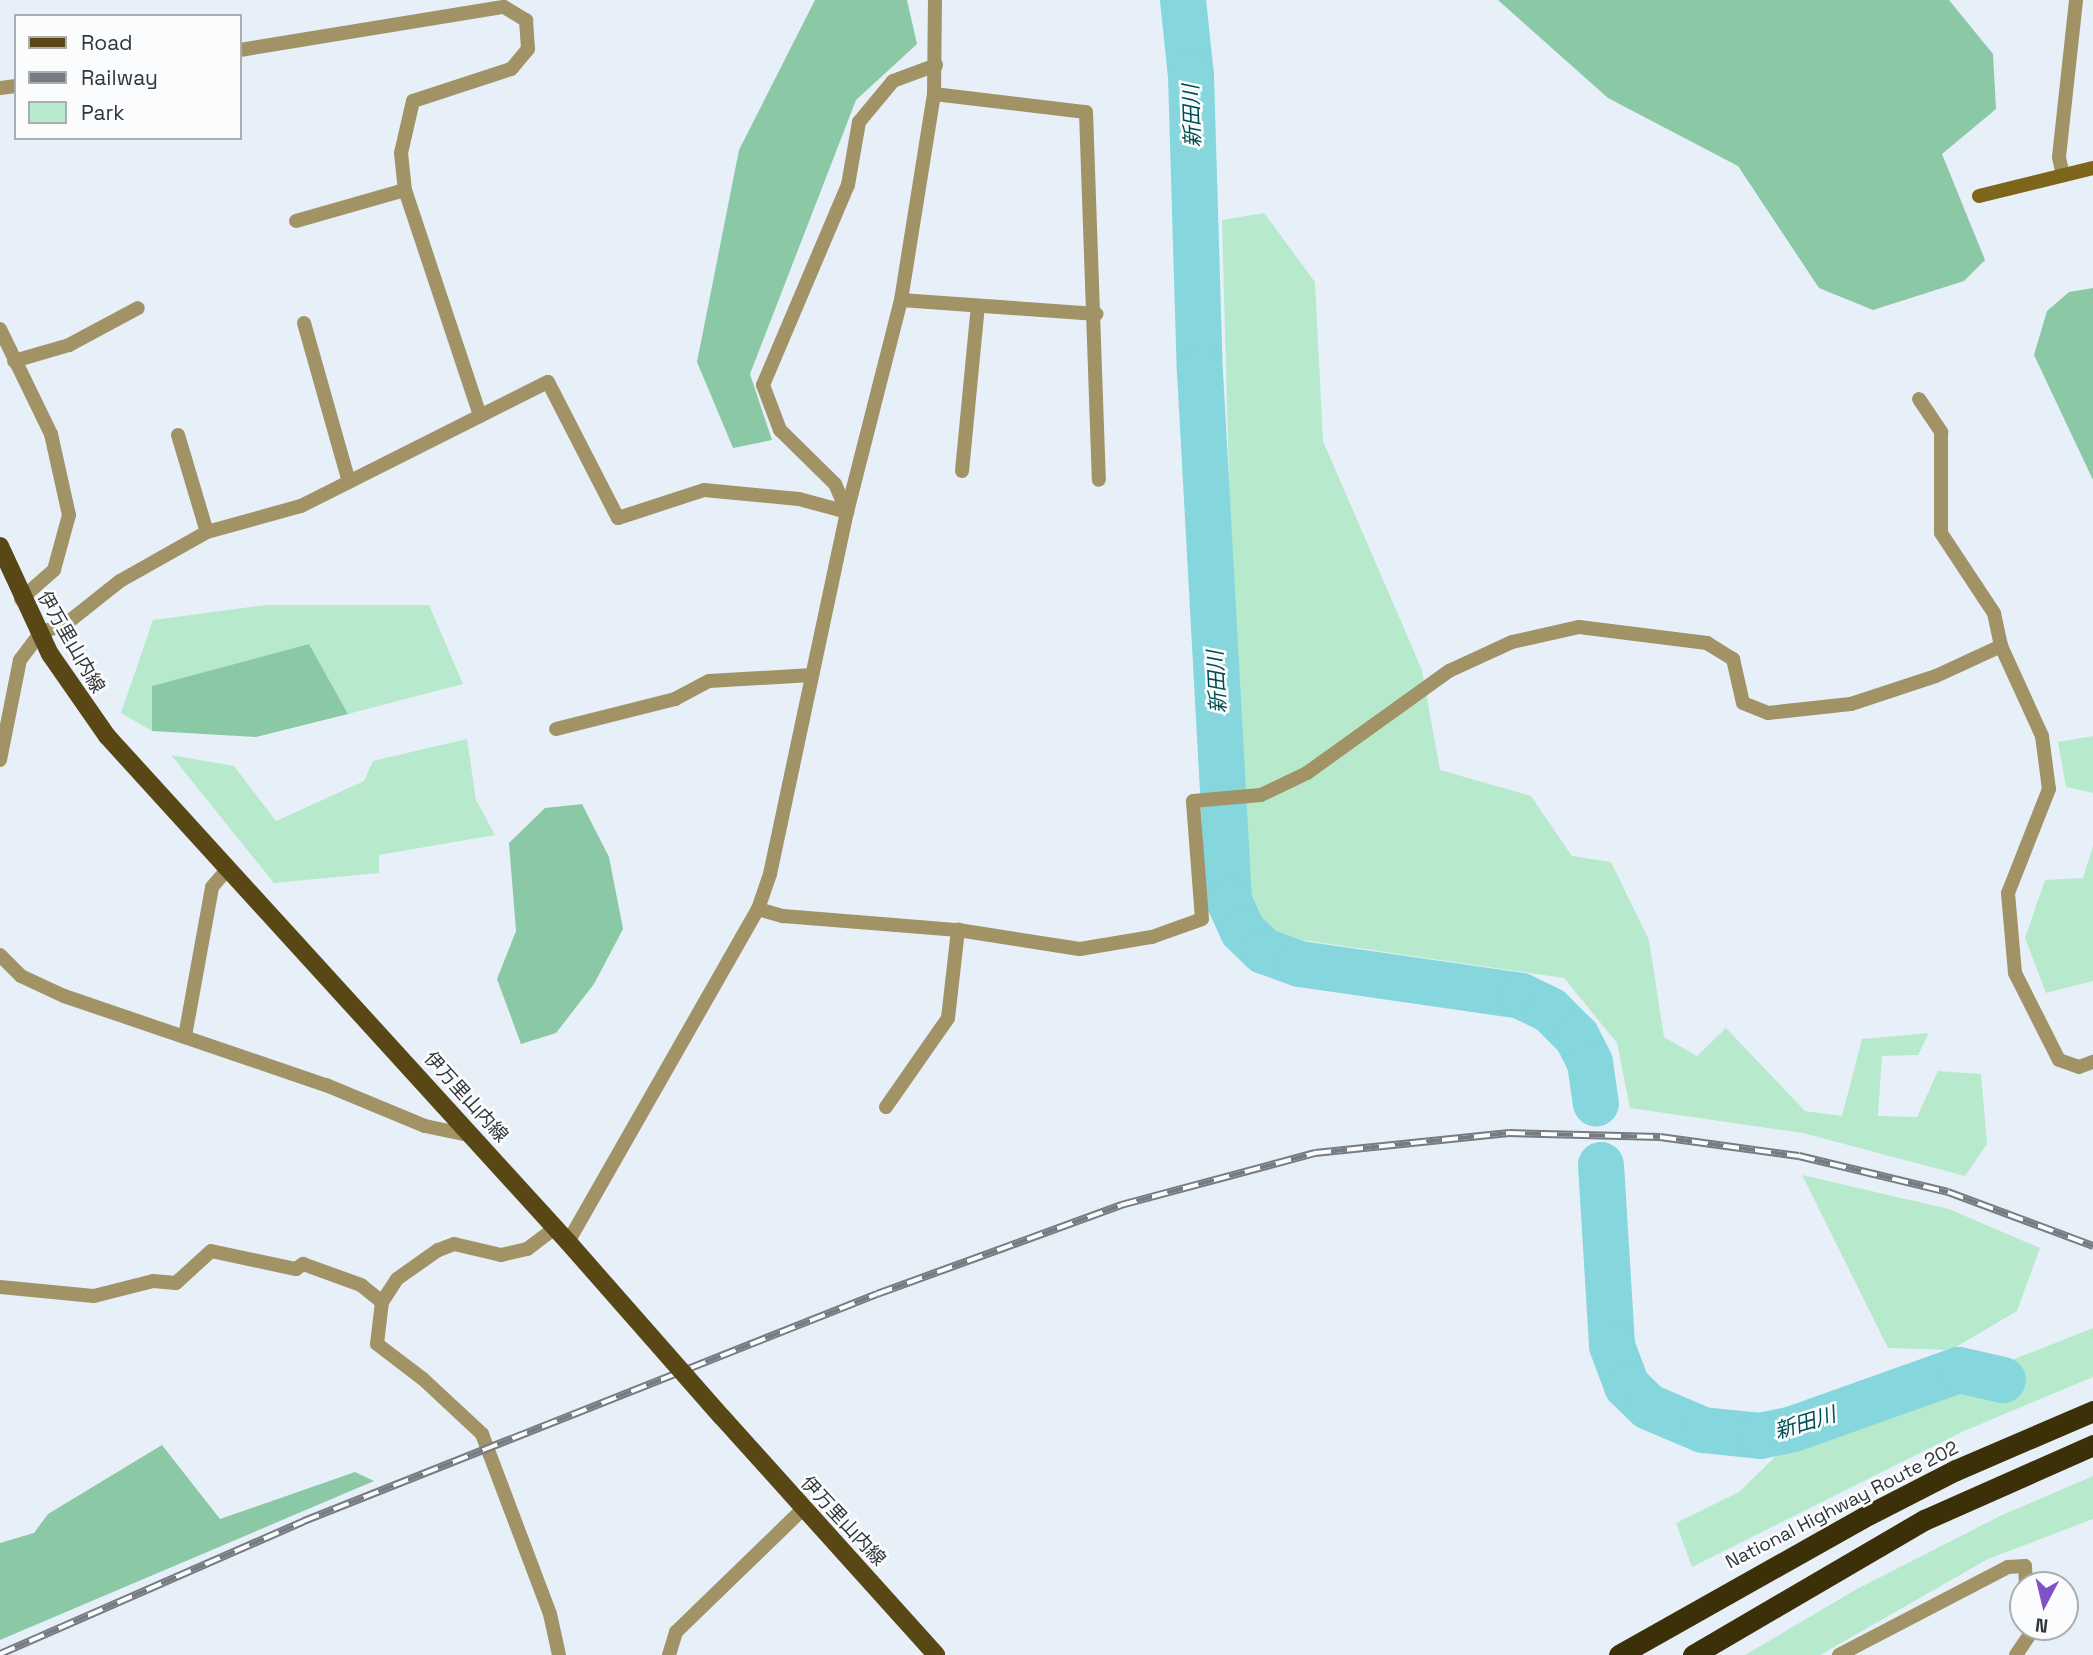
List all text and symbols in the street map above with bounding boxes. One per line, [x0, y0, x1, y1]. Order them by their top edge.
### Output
legend [14, 14, 242, 140]
text: Road [81, 29, 133, 56]
text: Railway [81, 64, 158, 91]
water label: 新田川 [1178, 84, 1206, 148]
text: Park [81, 99, 125, 126]
street label: 伊万里山内線 [33, 587, 109, 697]
water label: 新田川 [1203, 650, 1231, 714]
street label: 伊万里山内線 [419, 1047, 513, 1147]
water label: 新田川 [1771, 1402, 1839, 1444]
street label: National Highway Route 202 [1722, 1436, 1962, 1574]
street label: 伊万里山内線 [796, 1472, 890, 1570]
north arrow [2009, 1571, 2079, 1641]
text: N [2034, 1612, 2049, 1639]

